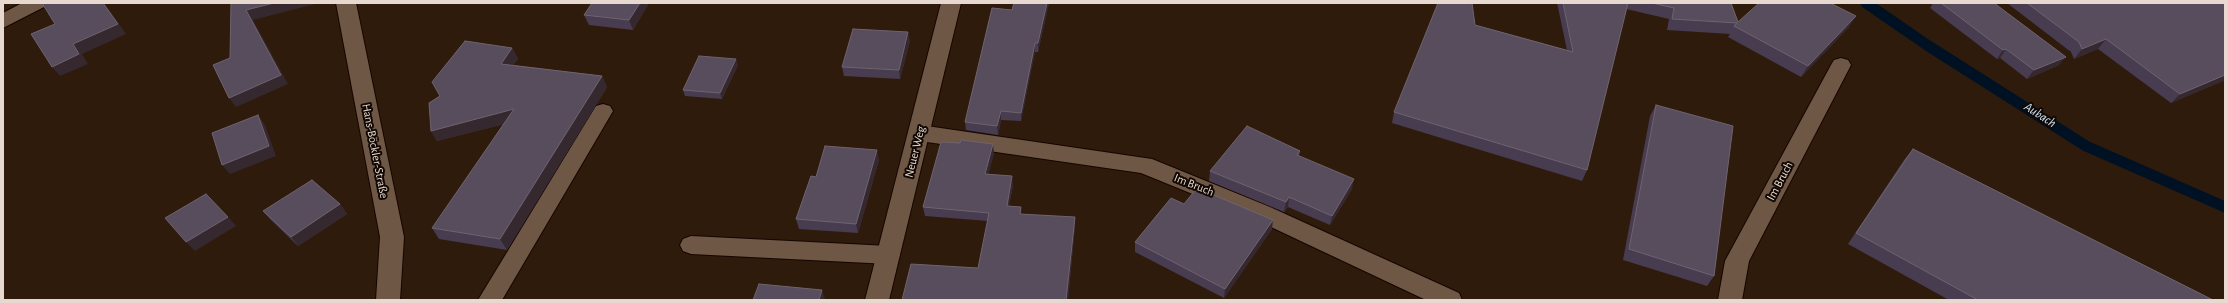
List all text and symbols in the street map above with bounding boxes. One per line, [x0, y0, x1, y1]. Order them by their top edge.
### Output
water label: Aubach [2021, 99, 2059, 131]
street label: Hans-Böckler-Straße [359, 102, 391, 200]
street label: Neuer Weg [902, 125, 928, 179]
street label: Im Bruch [1764, 159, 1796, 203]
street label: Im Bruch [1172, 170, 1216, 200]

